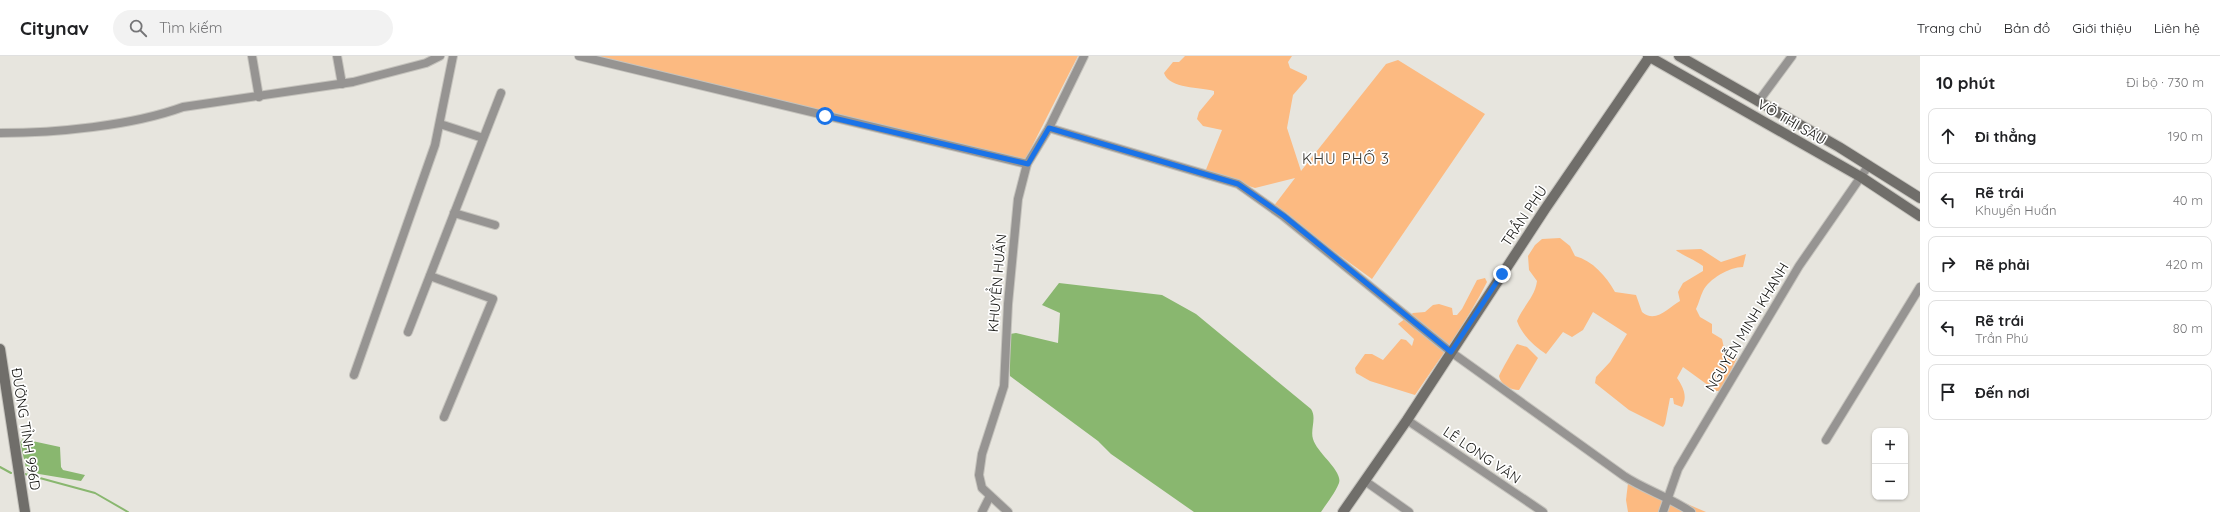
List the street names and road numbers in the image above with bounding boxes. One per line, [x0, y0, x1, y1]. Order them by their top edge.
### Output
street label: VÕ THỊ SÁU [1754, 95, 1830, 149]
street label: TRẦN PHÚ [1497, 182, 1551, 250]
street label: KHUYỂN HUẤN [983, 233, 1010, 333]
street label: NGUYỄN MINH KHANH [1701, 259, 1793, 395]
street label: ĐƯỜNG TỈNH 996D [7, 366, 45, 492]
street label: LÊ LONG VÂN [1440, 422, 1524, 488]

